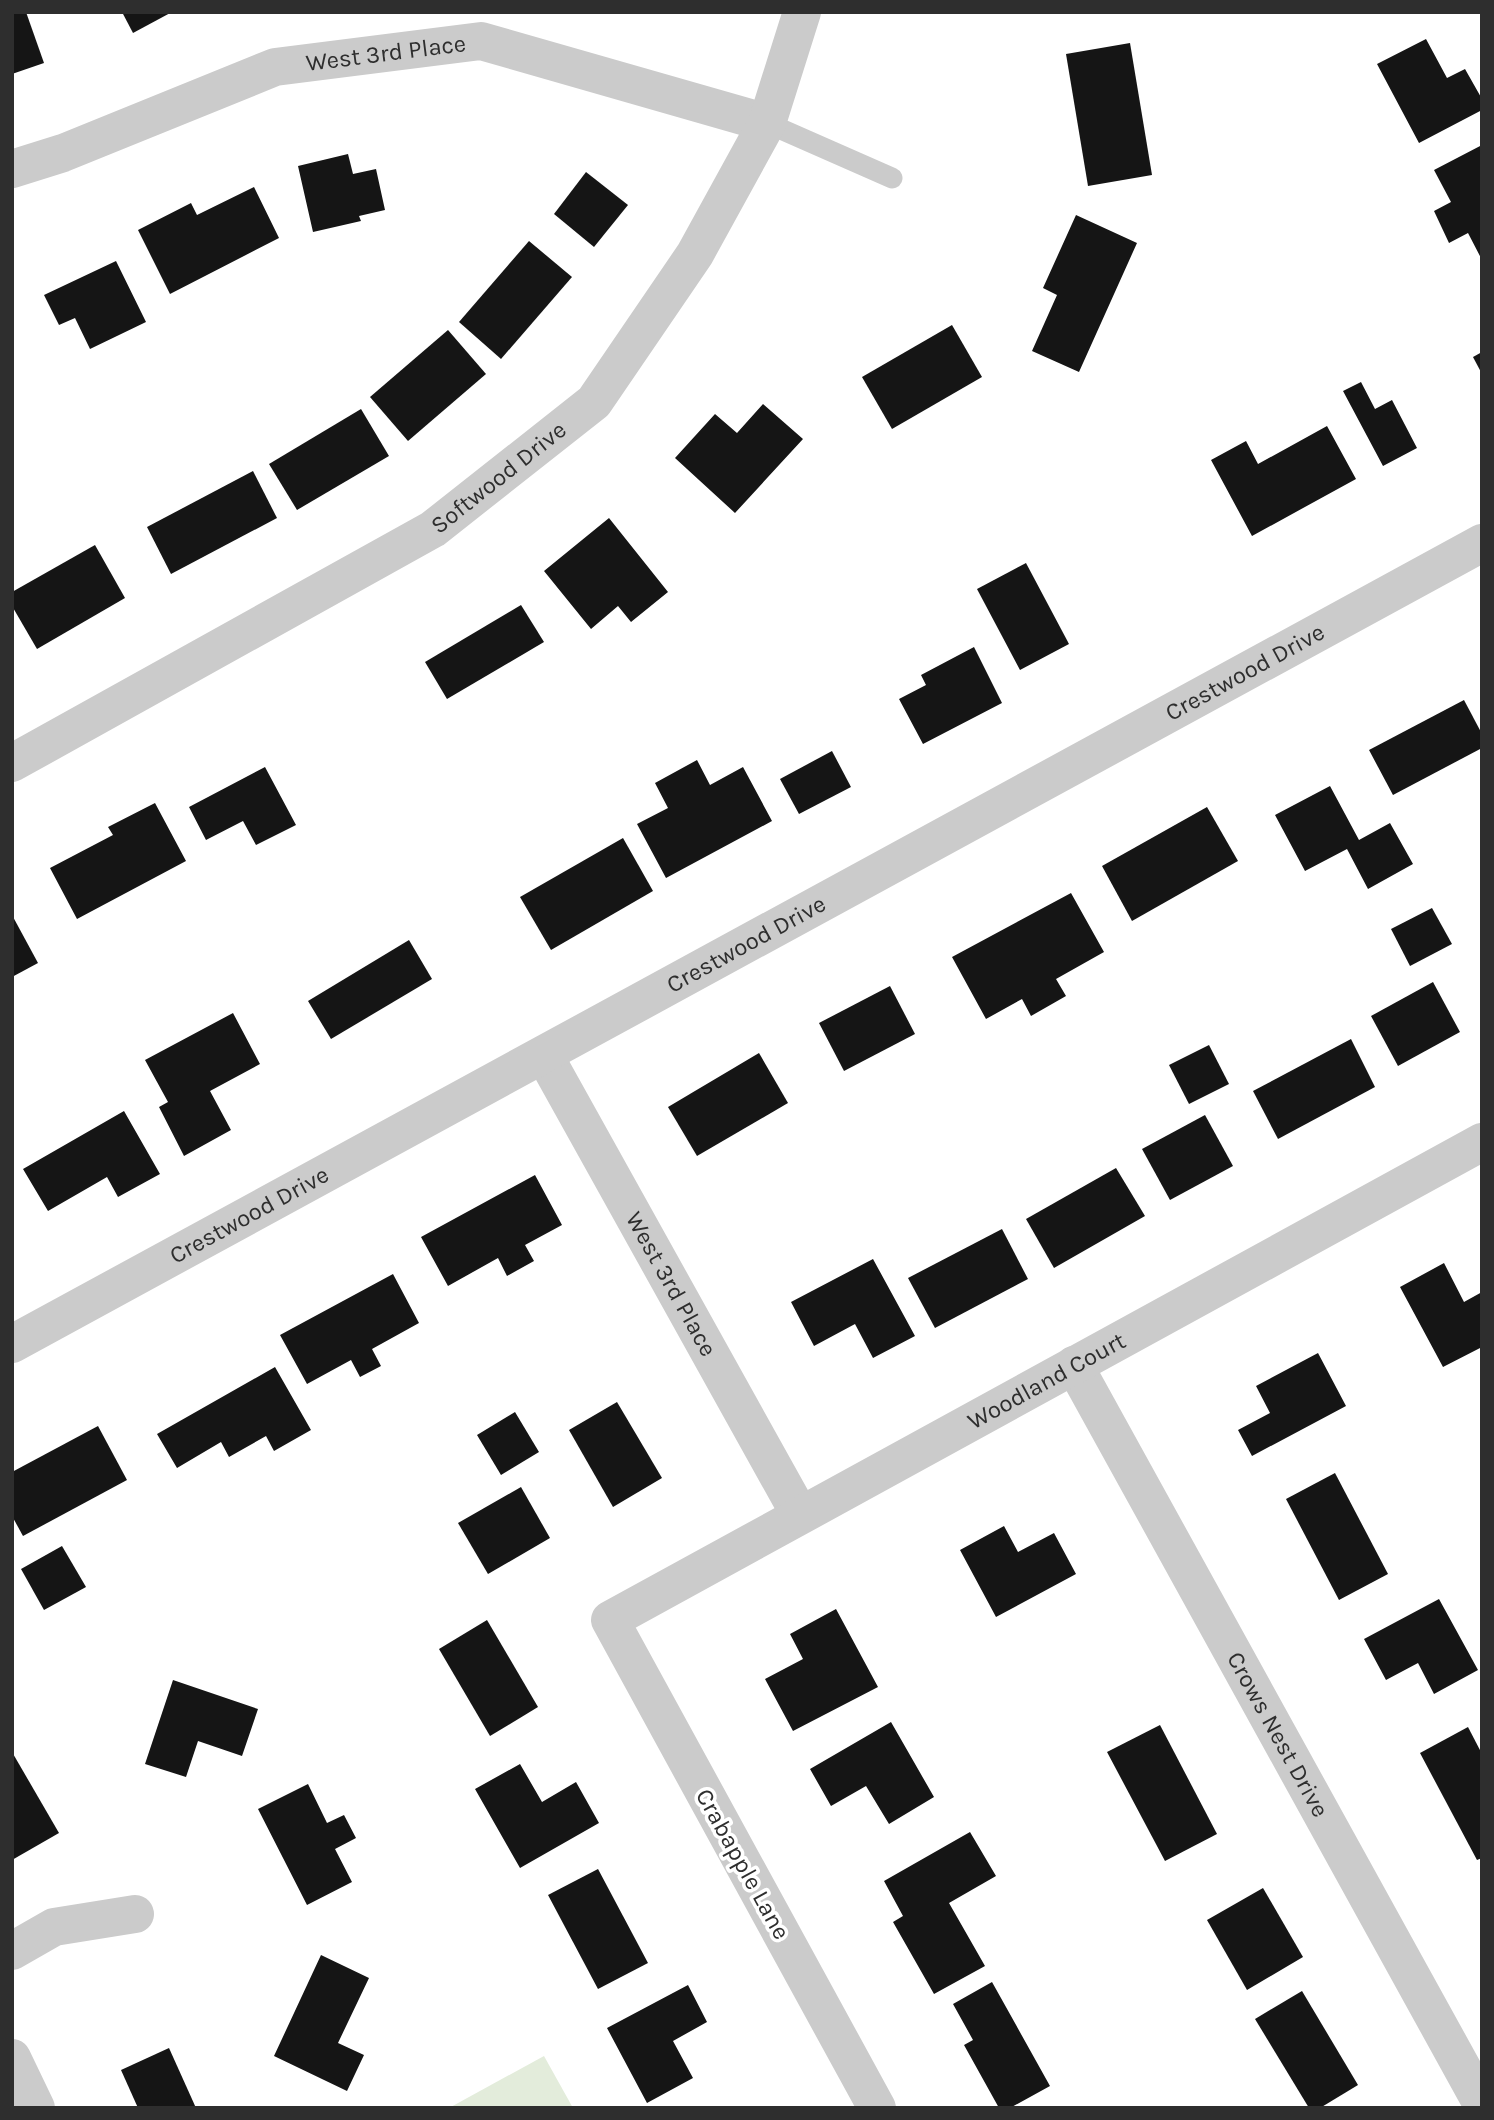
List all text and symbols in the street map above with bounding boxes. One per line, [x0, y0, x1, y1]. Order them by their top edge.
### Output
street label: West 3rd Place [304, 29, 468, 77]
street label: Softwood Drive [425, 415, 572, 539]
street label: Crestwood Drive [1160, 618, 1329, 727]
street label: Crestwood Drive [662, 889, 831, 999]
street label: Crestwood Drive [165, 1160, 334, 1269]
street label: West 3rd Place [620, 1207, 723, 1361]
street label: Woodland Court [963, 1326, 1130, 1435]
street label: Crows Nest Drive [1221, 1647, 1335, 1822]
street label: Crabapple Lane [690, 1784, 796, 1944]

